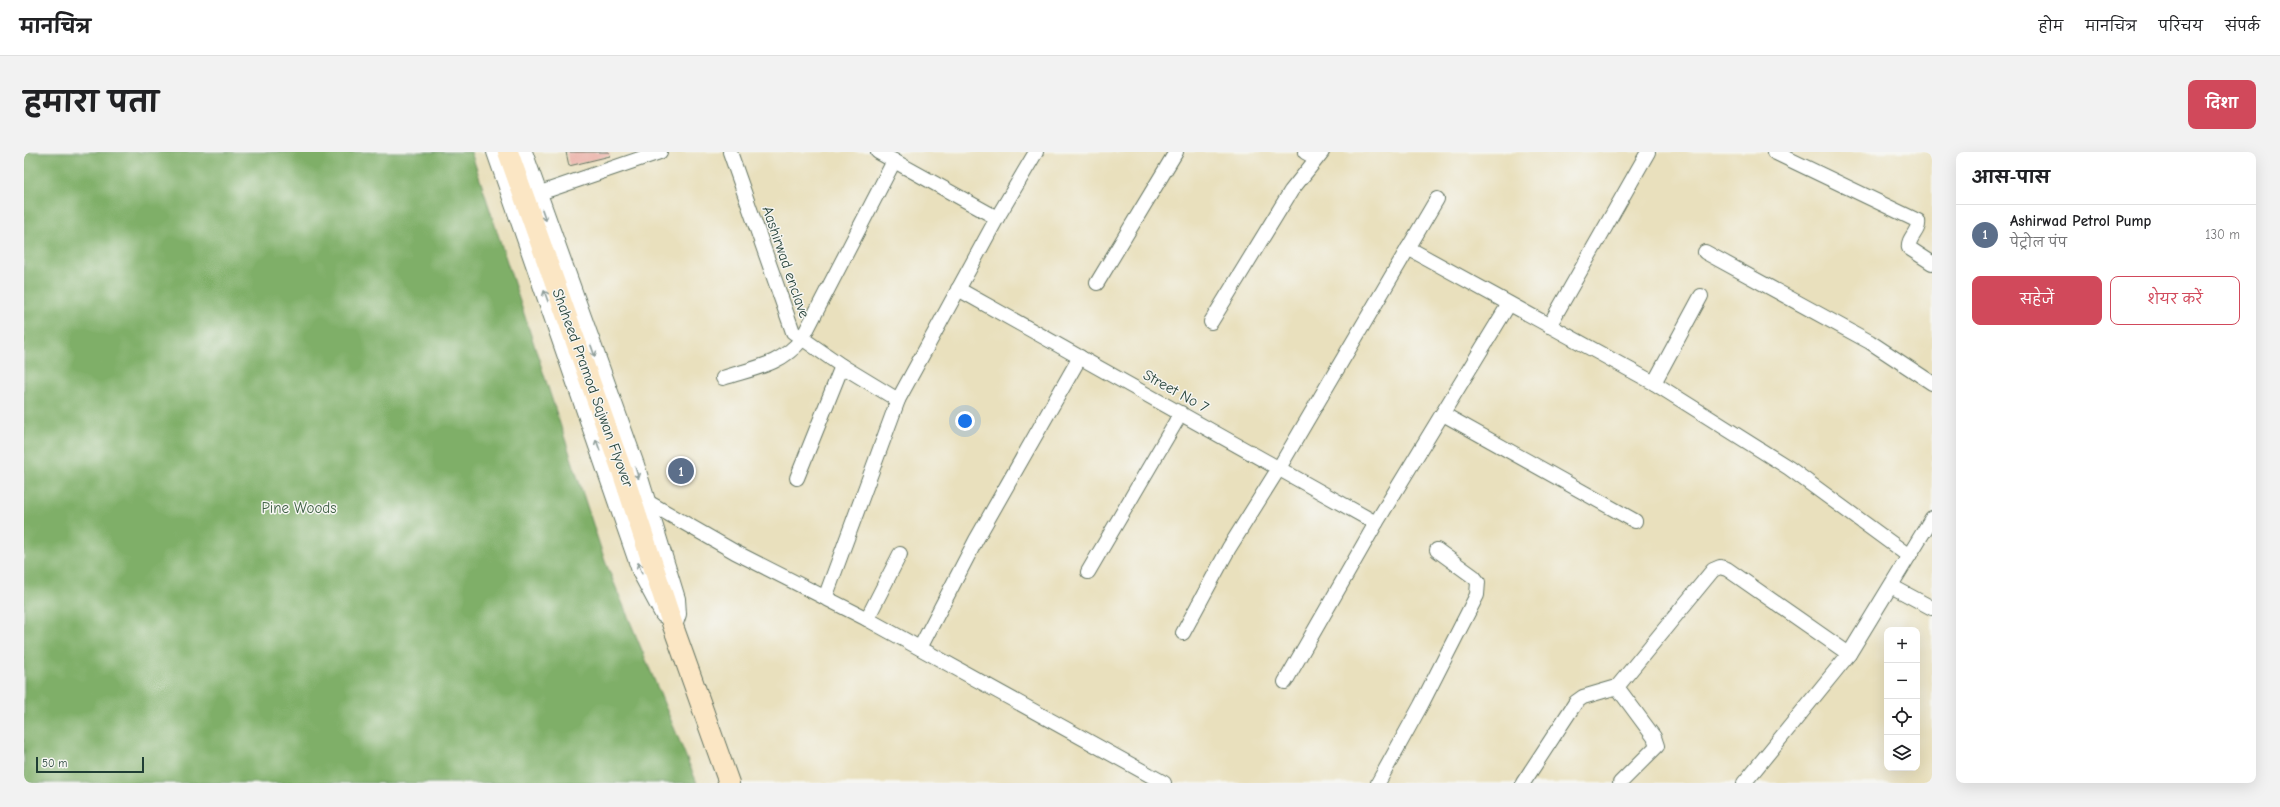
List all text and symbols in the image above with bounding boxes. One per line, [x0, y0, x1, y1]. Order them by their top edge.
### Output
text: मानचित्र [20, 16, 91, 38]
text: होम [2039, 18, 2063, 35]
text: मानचित्र [2085, 18, 2137, 35]
text: परिचय [2159, 18, 2203, 35]
text: संपर्क [2225, 18, 2260, 35]
button: दिशा [2188, 80, 2256, 129]
text: हमारा पता [24, 87, 158, 119]
text: आस-पास [1972, 168, 2050, 187]
street label: Aashirwad enclave [758, 204, 814, 321]
one-way arrow [541, 209, 549, 221]
text: Ashirwad Petrol Pump [2010, 212, 2151, 230]
text: 1 [1982, 227, 1988, 242]
text: 130 m [2205, 227, 2240, 242]
text: पेट्रोल पंप [2010, 235, 2067, 250]
button: सहेजें [1972, 276, 2102, 325]
button: शेयर करें [2110, 276, 2240, 325]
street label: Shaheed Pramod Sajwan Flyover [549, 286, 637, 490]
one-way arrow [541, 291, 549, 303]
one-way arrow [590, 344, 598, 356]
street label: Street No 7 [1140, 366, 1212, 416]
your location [955, 411, 975, 431]
one-way arrow [594, 439, 601, 452]
pin: 1 [668, 456, 694, 486]
one-way arrow [634, 466, 641, 479]
park label: Pine Woods [261, 499, 337, 517]
one-way arrow [636, 563, 644, 575]
map controls [1884, 627, 1920, 771]
button: + [1884, 627, 1920, 663]
button: − [1884, 663, 1920, 699]
button: locate [1884, 699, 1920, 735]
button: layers [1884, 735, 1920, 771]
scale bar [36, 755, 144, 774]
text: 50 m [42, 757, 67, 770]

